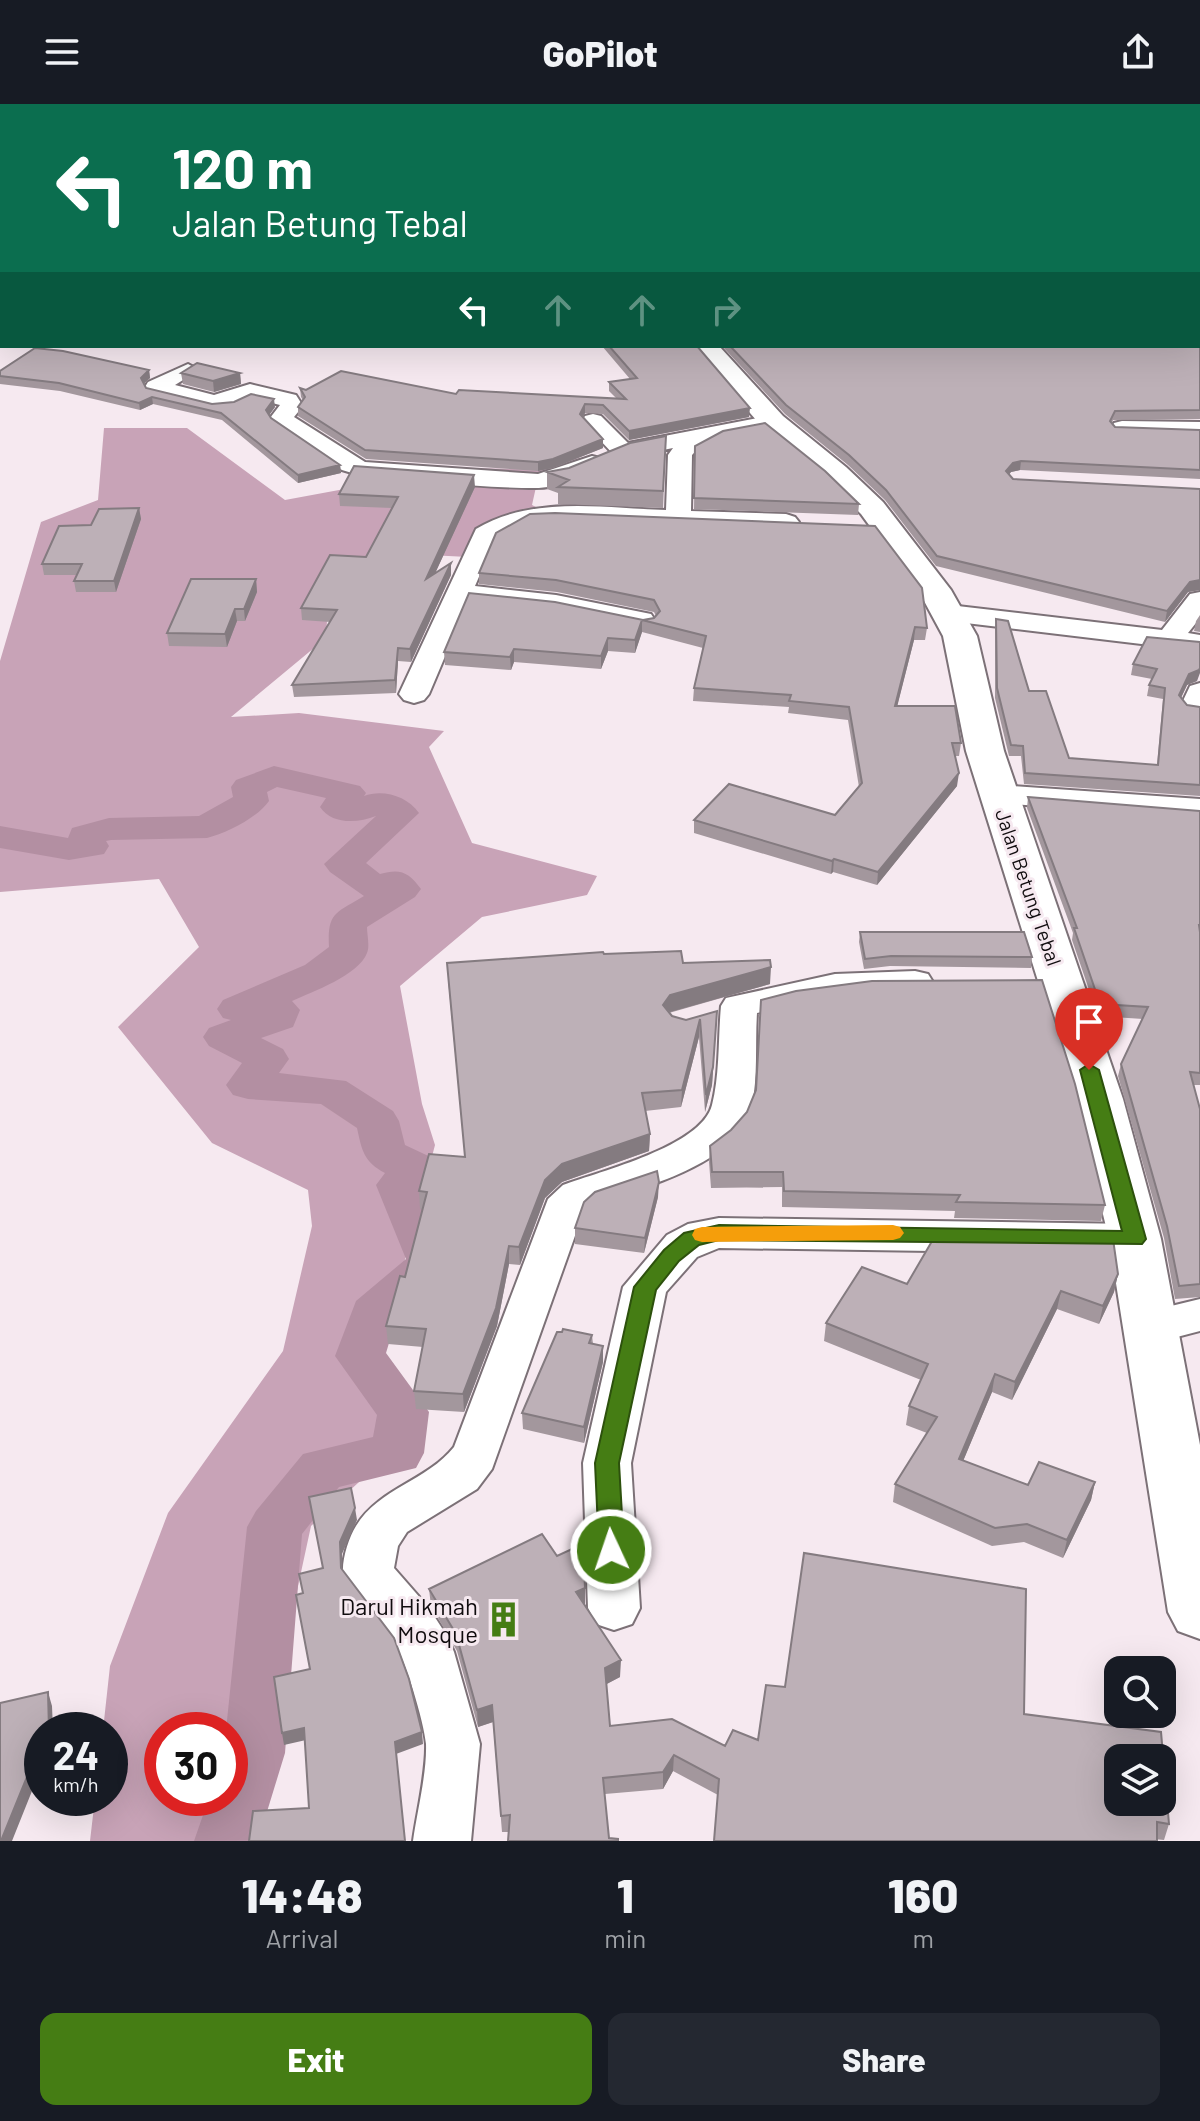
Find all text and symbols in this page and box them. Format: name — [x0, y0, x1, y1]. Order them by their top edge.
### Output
icon: menu — [40, 30, 84, 74]
icon: share — [1116, 30, 1160, 74]
text: GoPilot — [542, 31, 658, 74]
text: 120 m — [172, 133, 313, 200]
icon: left — [40, 136, 144, 240]
text: Jalan Betung Tebal — [172, 201, 468, 244]
icon: left — [452, 288, 496, 332]
icon: ahead — [536, 288, 580, 332]
icon: ahead — [620, 288, 664, 332]
icon: right — [704, 288, 748, 332]
street label: Jalan Betung Tebal — [991, 805, 1067, 969]
pin — [1055, 988, 1123, 1070]
icon: arrive — [1067, 1000, 1111, 1044]
position arrow — [569, 1508, 653, 1592]
place label: Darul Hikmah Mosque — [340, 1591, 478, 1648]
building icon: Darul Hikmah Mosque — [485, 1600, 523, 1638]
map controls — [1104, 1656, 1176, 1816]
button: search — [1104, 1656, 1176, 1728]
speed limit sign: 30 — [144, 1712, 248, 1816]
text: 24 — [53, 1730, 99, 1778]
button: layers — [1104, 1744, 1176, 1816]
text: km/h — [53, 1772, 99, 1796]
text: 14:48 — [242, 1865, 363, 1923]
text: 1 — [617, 1865, 634, 1923]
text: 160 — [888, 1865, 958, 1923]
text: Arrival — [266, 1922, 338, 1953]
text: min — [604, 1922, 646, 1953]
text: m — [912, 1922, 934, 1953]
button: Exit — [40, 2013, 592, 2105]
button: Share — [608, 2013, 1160, 2105]

